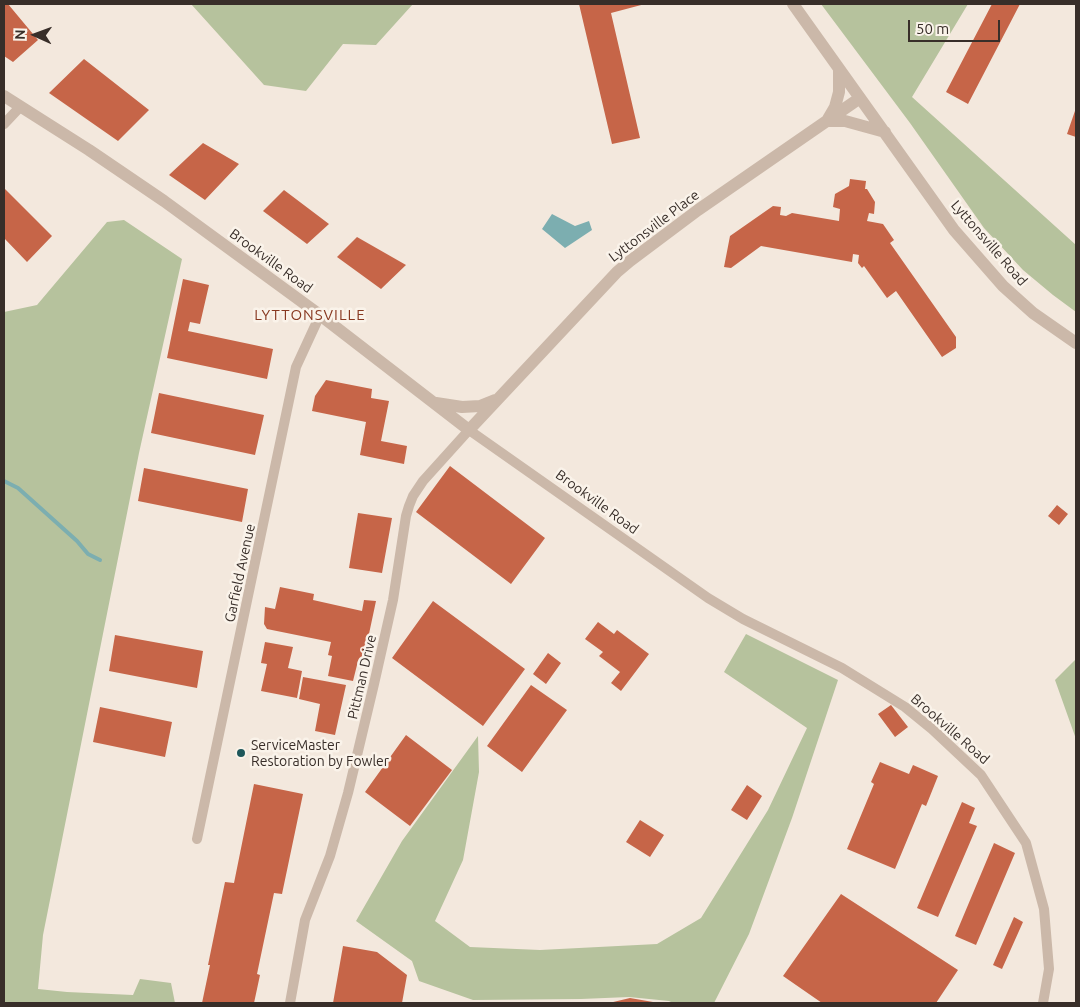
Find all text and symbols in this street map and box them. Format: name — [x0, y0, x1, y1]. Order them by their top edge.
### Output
north arrow — [10, 10, 60, 60]
scale bar — [910, 10, 1002, 42]
text: 50 m — [916, 20, 949, 37]
text: N — [12, 29, 28, 40]
street label: Lyttonsville Place — [605, 187, 703, 265]
street label: Lyttonsville Road — [947, 197, 1031, 289]
street label: Brookville Road — [226, 225, 316, 297]
district label: LYTTONSVILLE — [253, 306, 367, 324]
street label: Brookville Road — [552, 466, 642, 538]
street label: Garfield Avenue — [221, 522, 259, 624]
street label: Pittman Drive — [344, 633, 380, 721]
street label: Brookville Road — [907, 690, 993, 768]
place label: ServiceMaster Restoration by Fowler — [251, 737, 389, 770]
marker: ServiceMaster Restoration by Fowler — [235, 747, 247, 759]

